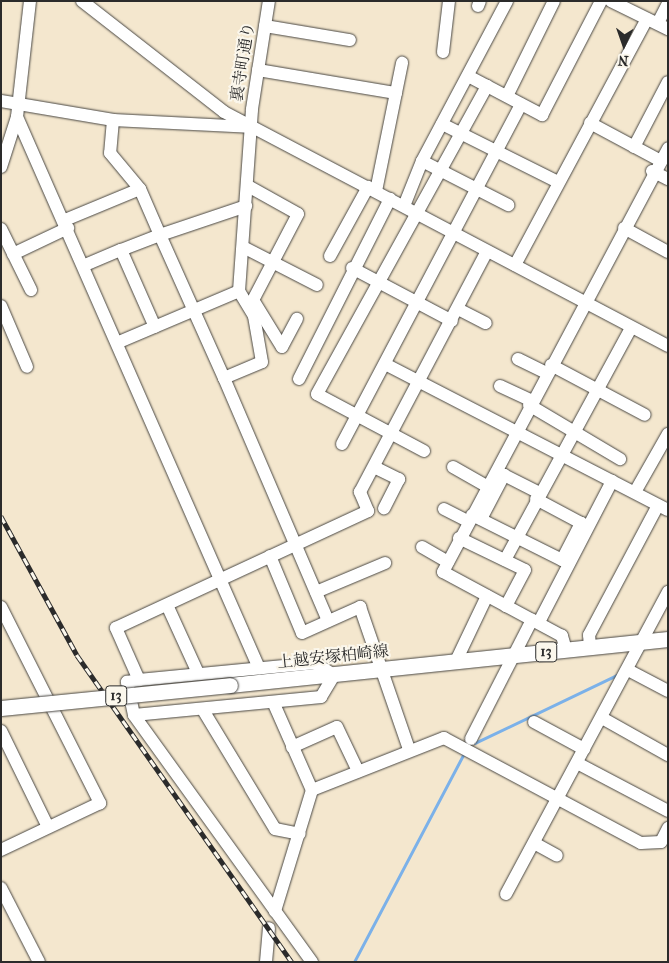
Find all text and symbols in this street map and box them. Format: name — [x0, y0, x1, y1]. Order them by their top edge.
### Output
north arrow — [599, 20, 649, 70]
street label: 裏寺町通り — [227, 21, 259, 103]
text: N — [617, 52, 629, 69]
road number: 13 — [535, 640, 557, 664]
street label: 上越安塚柏崎線 — [276, 642, 390, 672]
road number: 13 — [105, 684, 127, 708]

